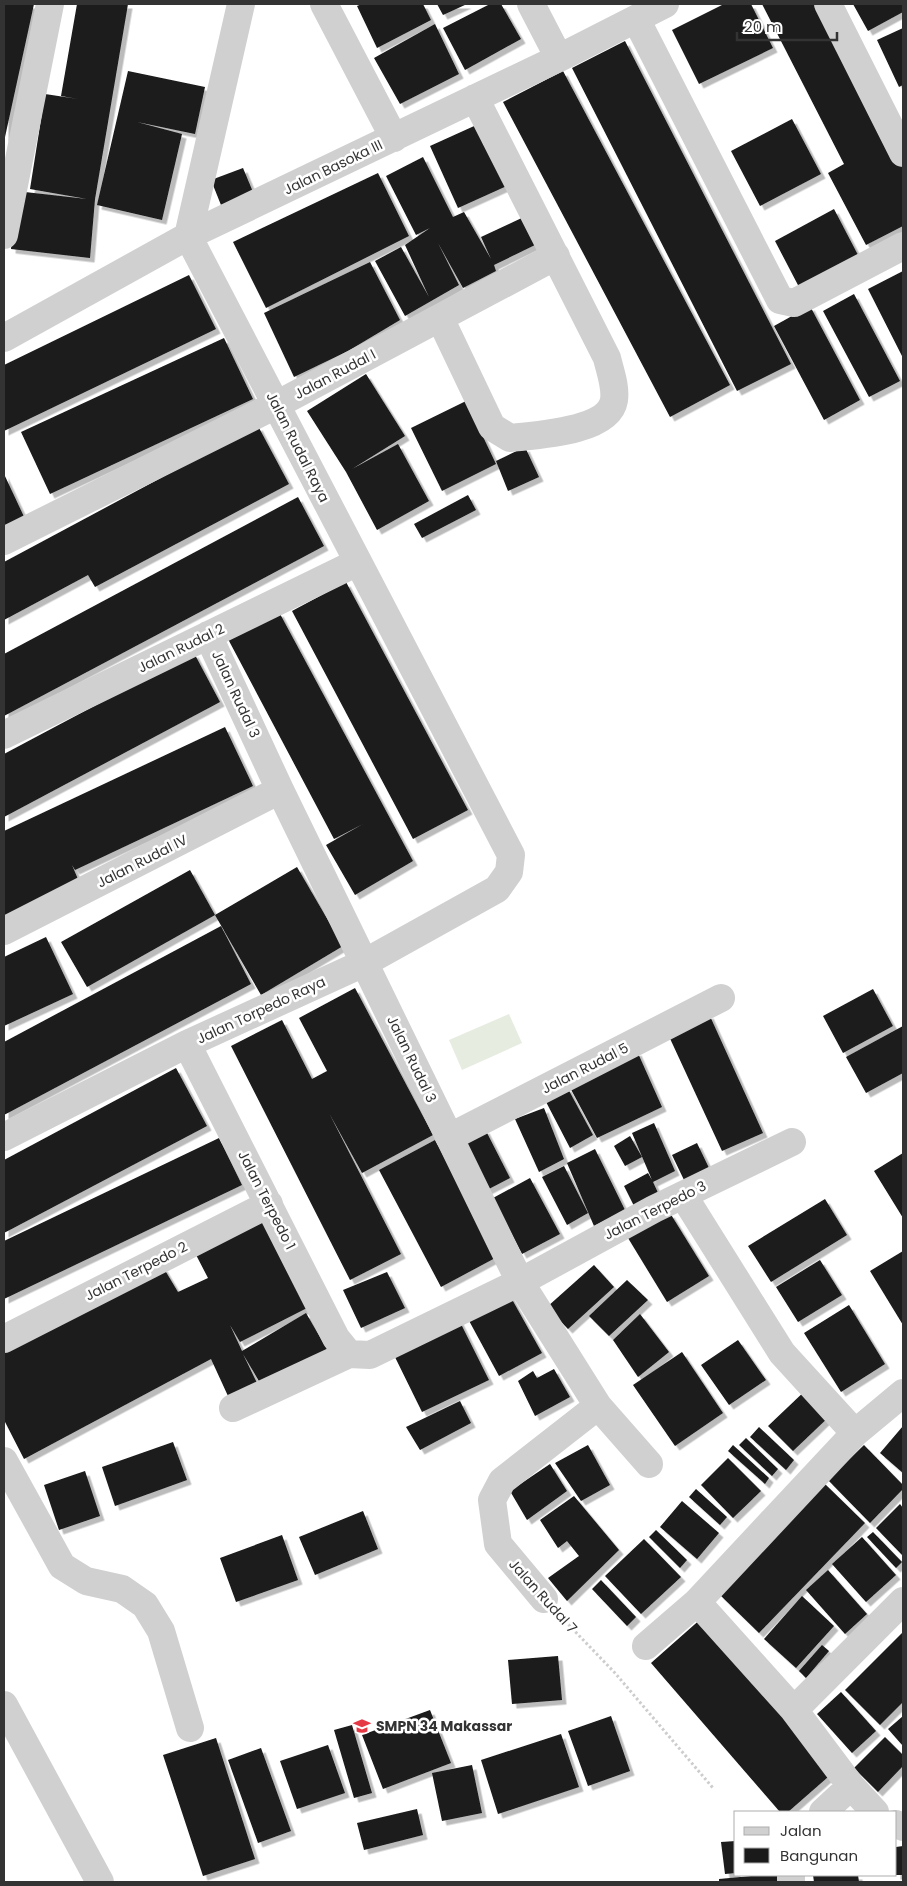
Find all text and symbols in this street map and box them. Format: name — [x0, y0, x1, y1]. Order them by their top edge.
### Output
scale bar — [737, 10, 837, 42]
text: 20 m — [744, 16, 782, 37]
street label: Jalan Basoka III — [280, 134, 386, 200]
street label: Jalan Rudal I — [291, 344, 379, 404]
street label: Jalan Rudal Raya — [262, 388, 334, 506]
street label: Jalan Rudal 2 — [134, 618, 228, 678]
street label: Jalan Rudal 3 — [207, 647, 265, 741]
street label: Jalan Rudal IV — [93, 829, 191, 892]
street label: Jalan Torpedo Raya — [193, 971, 329, 1049]
street label: Jalan Rudal 3 — [382, 1012, 442, 1106]
street label: Jalan Rudal 5 — [538, 1038, 632, 1098]
street label: Jalan Terpedo 1 — [233, 1147, 301, 1253]
street label: Jalan Terpedo 3 — [600, 1176, 710, 1244]
street label: Jalan Terpedo 2 — [81, 1237, 191, 1305]
street label: Jalan Rudal 7 — [504, 1554, 582, 1638]
school or university icon: SMPN 34 Makassar — [352, 1716, 372, 1736]
place label: SMPN 34 Makassar — [376, 1716, 512, 1736]
legend — [734, 1811, 897, 1876]
text: Jalan — [780, 1820, 822, 1841]
text: Bangunan — [780, 1845, 858, 1866]

